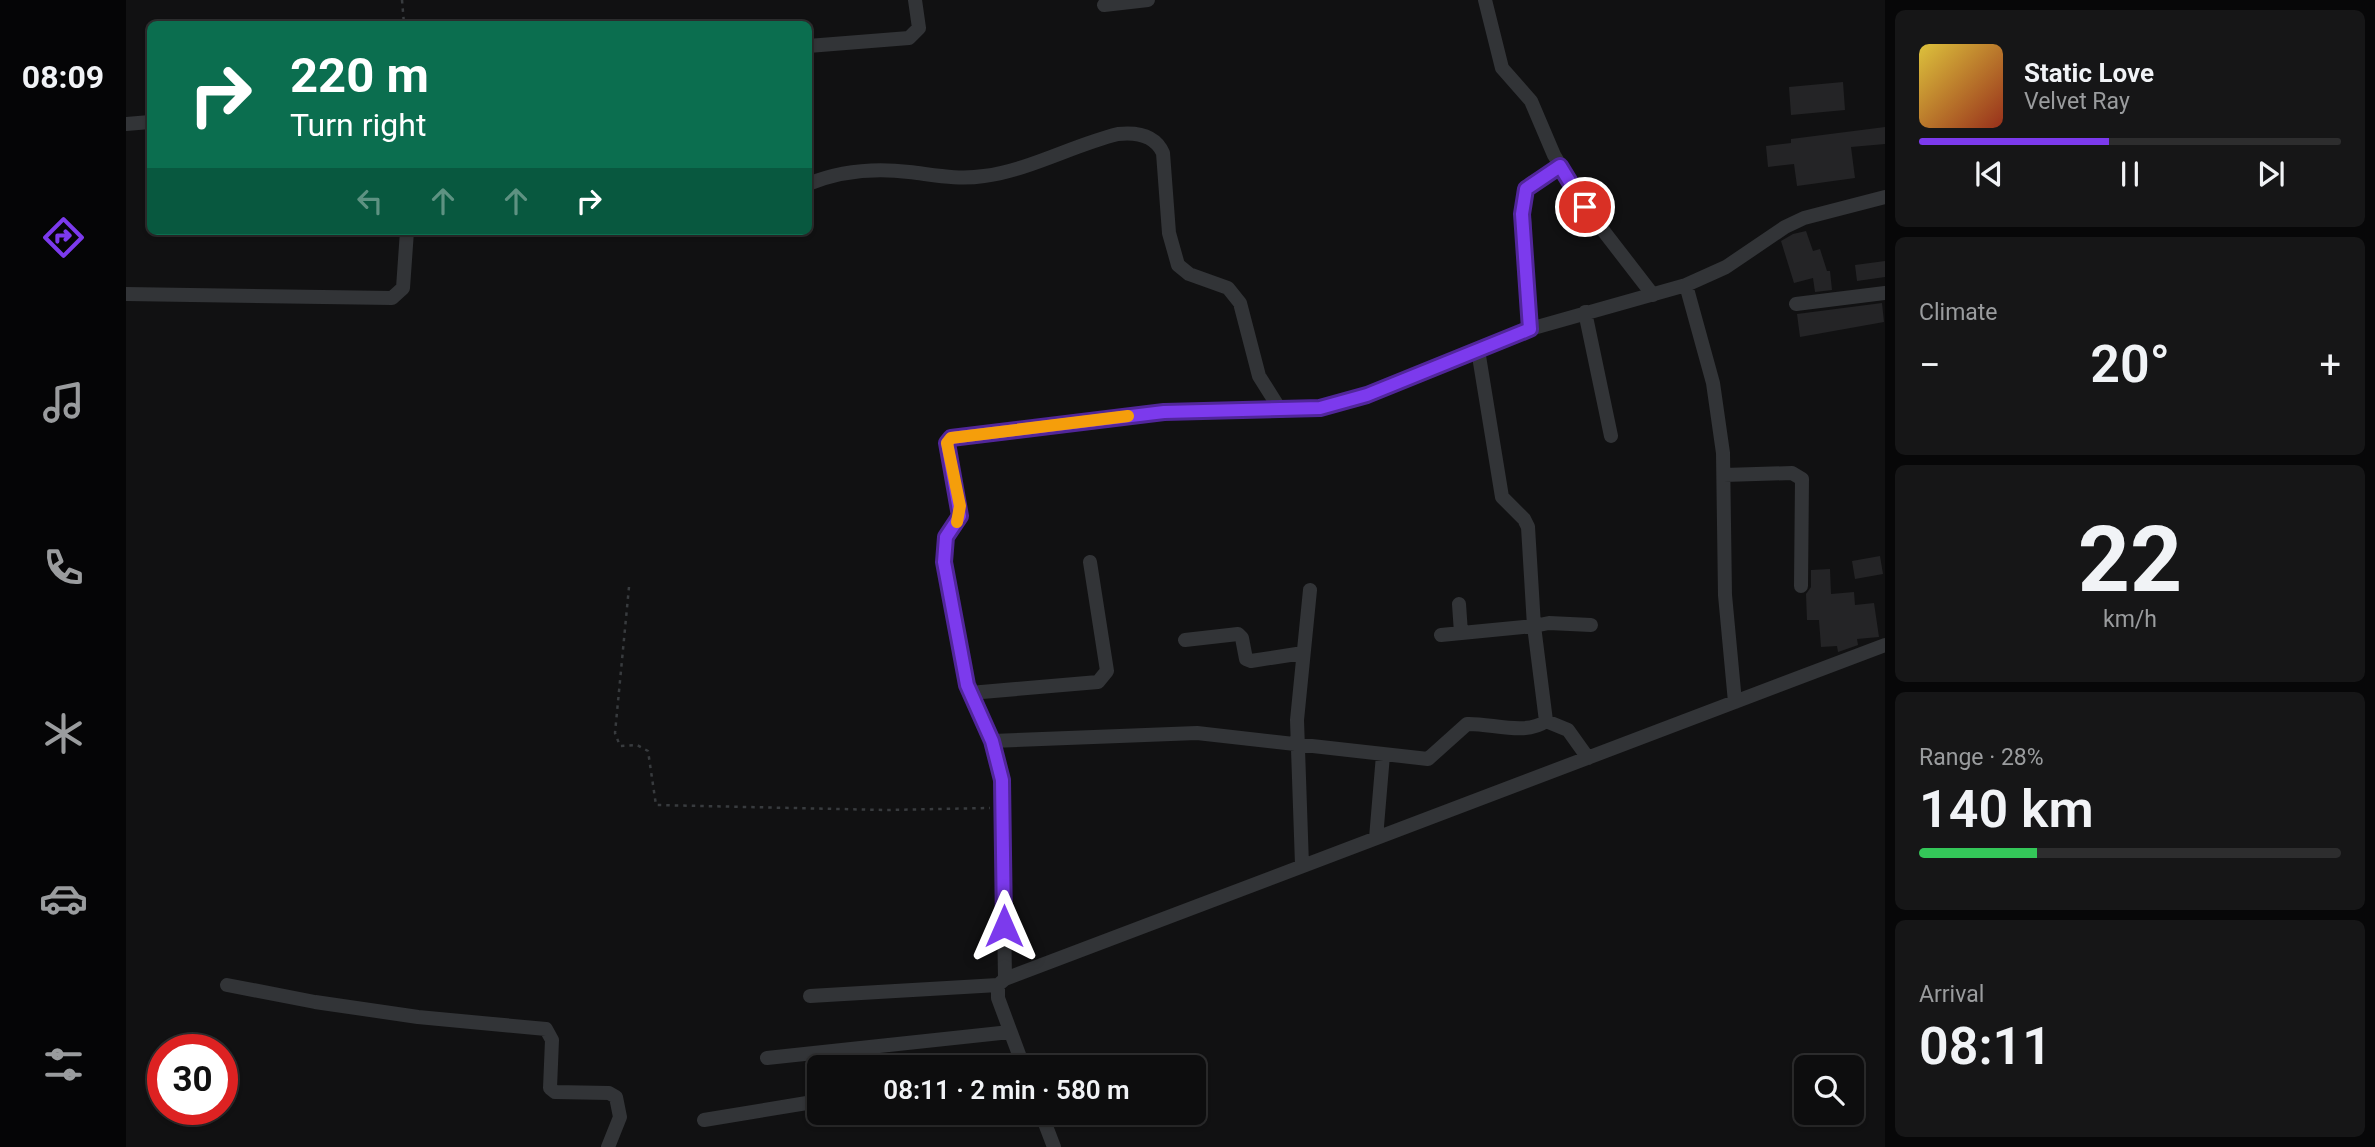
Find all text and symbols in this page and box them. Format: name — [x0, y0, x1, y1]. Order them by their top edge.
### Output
text: 220 m — [290, 47, 429, 104]
icon: right — [175, 49, 266, 140]
text: 08:09 — [22, 58, 104, 96]
text: Static Love — [2024, 58, 2154, 88]
text: Velvet Ray — [2024, 88, 2130, 115]
text: Turn right — [290, 106, 426, 144]
icon: previous — [1970, 155, 2008, 193]
icon: pause — [2111, 155, 2149, 193]
icon: next — [2252, 155, 2290, 193]
pin — [1555, 177, 1615, 237]
icon: left — [351, 182, 389, 220]
icon: ahead — [424, 182, 462, 220]
icon: ahead — [497, 182, 535, 220]
icon: right — [570, 182, 608, 220]
icon: arrive — [1566, 188, 1604, 226]
icon: directions — [39, 213, 88, 262]
text: Climate — [1919, 299, 1998, 326]
text: 20° — [2090, 334, 2170, 395]
text: − — [1919, 343, 1941, 387]
text: + — [2319, 343, 2341, 387]
icon: music — [39, 378, 88, 427]
text: 22 — [2078, 507, 2182, 613]
icon: phone — [39, 543, 88, 592]
text: km/h — [2103, 606, 2157, 633]
icon: climate — [39, 709, 88, 758]
text: Range · 28% — [1919, 744, 2044, 771]
text: 140 km — [1919, 779, 2094, 840]
icon: car — [39, 874, 88, 923]
position arrow — [967, 889, 1041, 963]
text: Arrival — [1919, 981, 1984, 1008]
text: 08:11 — [1919, 1016, 2052, 1077]
speed limit sign: 30 — [147, 1034, 238, 1125]
icon: filters — [39, 1040, 88, 1089]
map controls — [1794, 1055, 1864, 1125]
button: search — [1794, 1055, 1864, 1125]
text: 08:11 · 2 min · 580 m — [883, 1075, 1130, 1105]

